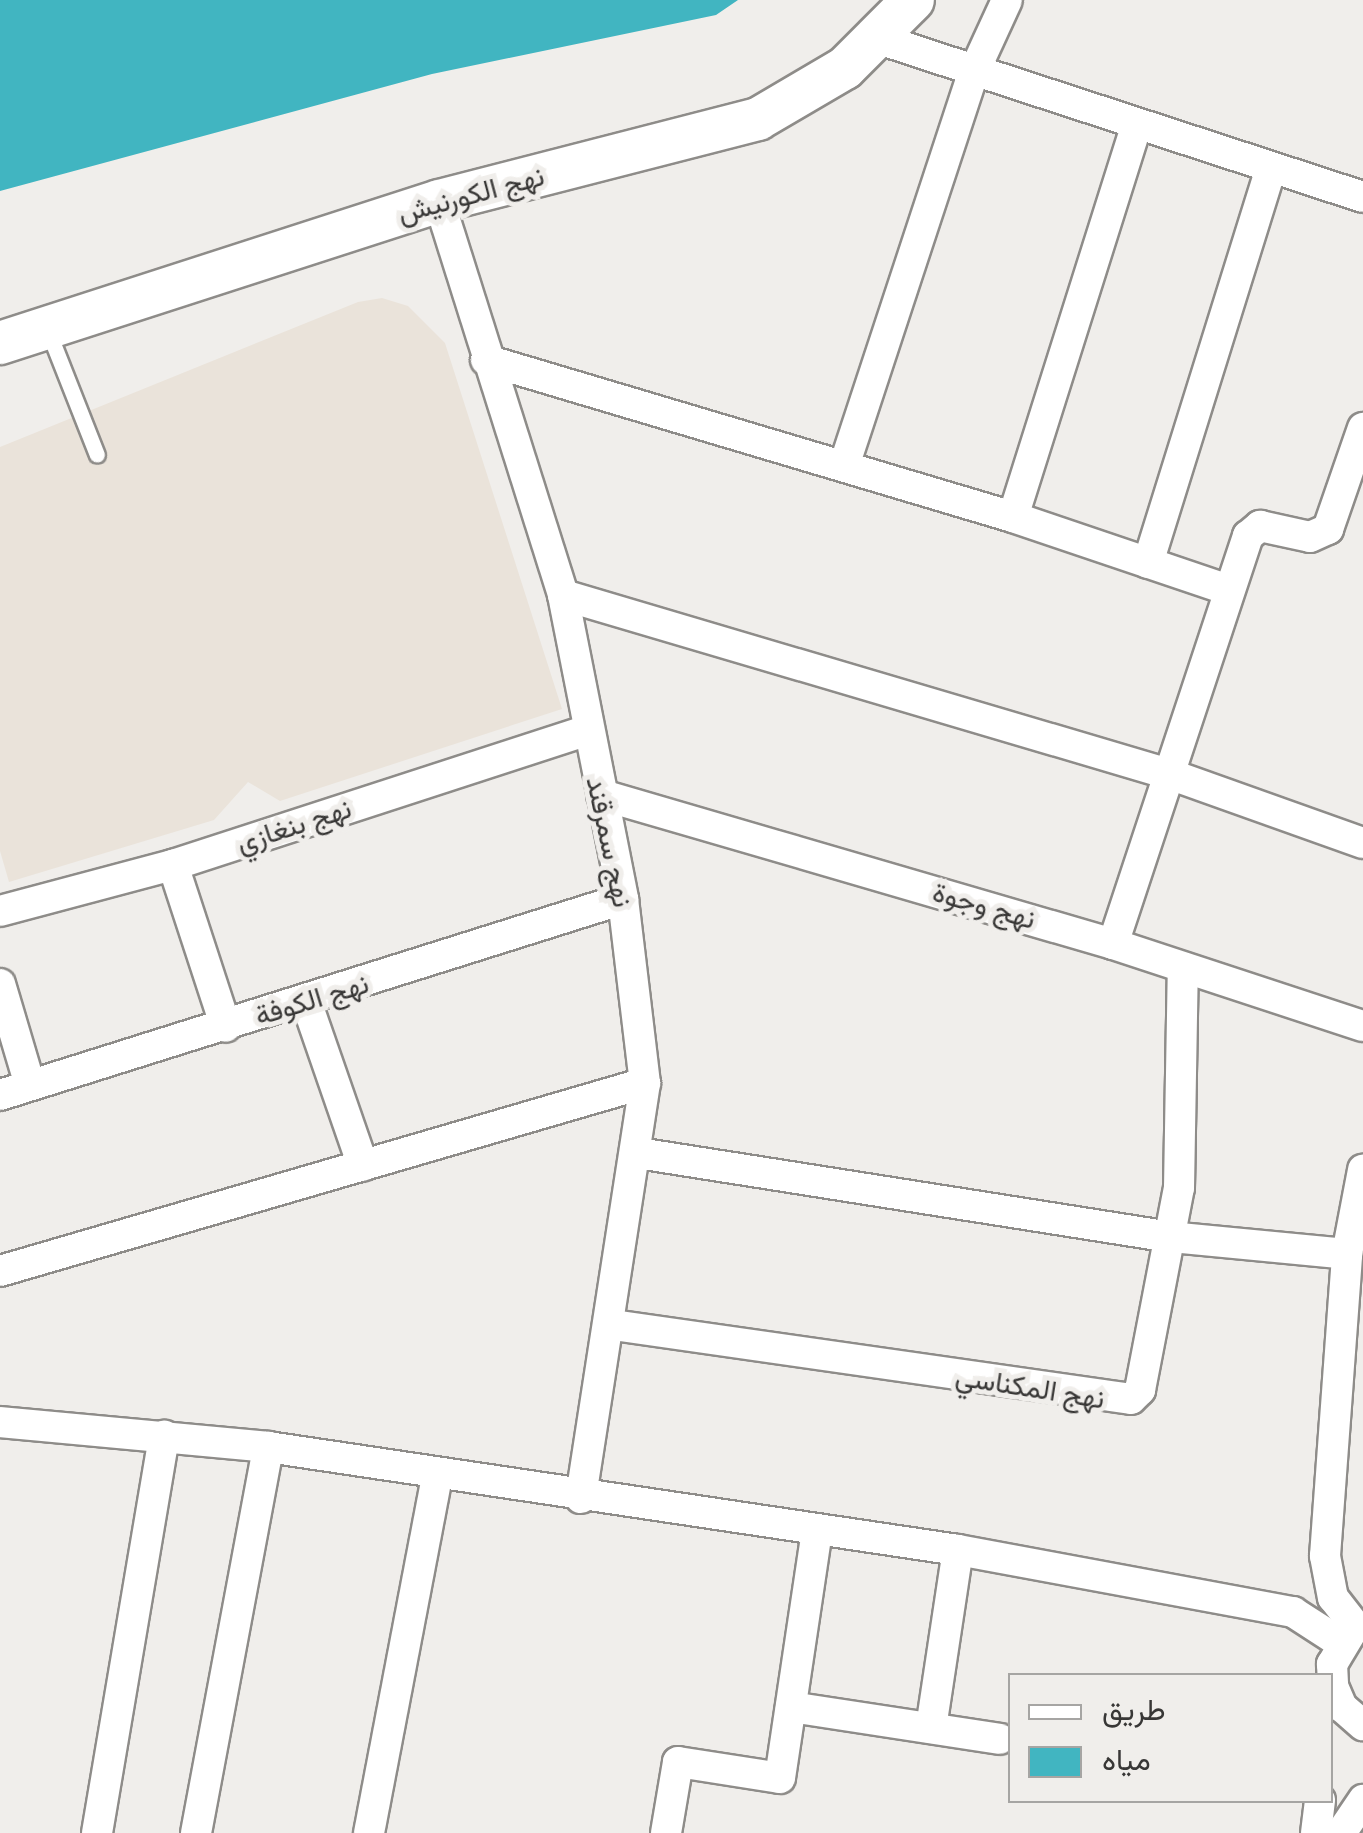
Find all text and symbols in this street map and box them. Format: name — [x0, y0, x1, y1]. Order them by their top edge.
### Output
street label: نهج الكورنيش — [394, 159, 548, 231]
street label: نهج سمرقند — [579, 774, 639, 910]
street label: نهج بنغازي — [232, 792, 356, 860]
street label: نهج وجوة — [929, 875, 1039, 937]
street label: نهج الكوفة — [251, 967, 373, 1033]
street label: نهج المكناسي — [953, 1360, 1107, 1416]
legend — [1008, 1673, 1333, 1803]
text: طريق — [1102, 1692, 1166, 1729]
text: مياه — [1102, 1742, 1151, 1779]

